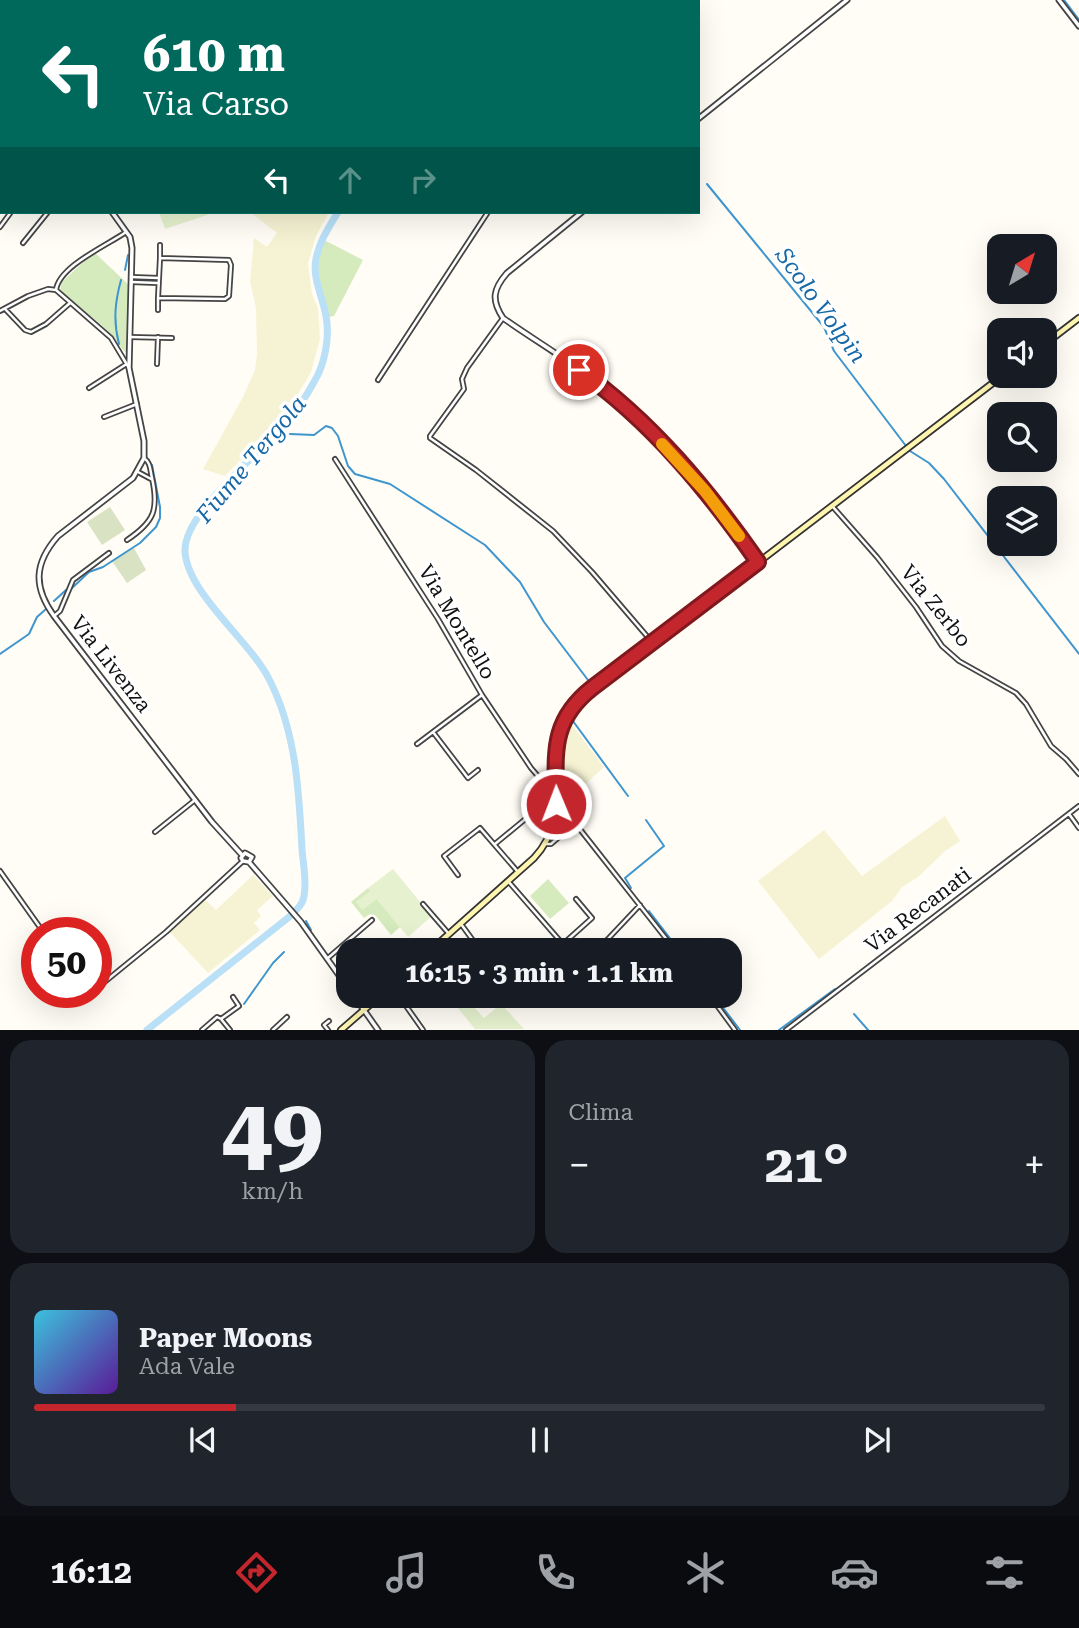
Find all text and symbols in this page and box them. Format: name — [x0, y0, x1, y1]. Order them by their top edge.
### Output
text: 610 m — [143, 26, 285, 83]
icon: left — [28, 28, 119, 119]
text: Via Carso — [143, 85, 289, 123]
icon: left — [258, 161, 296, 199]
icon: ahead — [331, 161, 369, 199]
icon: right — [404, 161, 442, 199]
north arrow — [987, 234, 1057, 304]
map controls — [987, 234, 1057, 556]
water label: Scolo Volpin — [769, 242, 872, 368]
button: sound — [987, 318, 1057, 388]
pin — [549, 340, 609, 400]
icon: arrive — [560, 351, 598, 389]
water label: Fiume Tergola — [190, 391, 312, 529]
button: search — [987, 402, 1057, 472]
button: layers — [987, 486, 1057, 556]
street label: Via Montello — [413, 560, 501, 684]
street label: Via Zerbo — [896, 560, 976, 652]
street label: Via Livenza — [66, 611, 156, 718]
position arrow — [519, 767, 593, 841]
street label: Via Recanati — [860, 862, 976, 958]
speed limit sign: 50 — [21, 917, 112, 1008]
text: 16:15 · 3 min · 1.1 km — [405, 958, 673, 988]
text: 49 — [221, 1079, 323, 1185]
text: Clima — [569, 1099, 633, 1126]
text: 21° — [765, 1134, 849, 1195]
text: − — [569, 1143, 590, 1187]
text: + — [1024, 1143, 1045, 1187]
text: km/h — [241, 1178, 303, 1205]
text: Paper Moons — [139, 1323, 312, 1353]
text: Ada Vale — [139, 1353, 235, 1380]
icon: previous — [184, 1421, 222, 1459]
icon: pause — [521, 1421, 559, 1459]
icon: next — [858, 1421, 896, 1459]
icon: directions — [232, 1548, 281, 1597]
icon: music — [382, 1548, 431, 1597]
icon: phone — [531, 1548, 580, 1597]
icon: climate — [681, 1548, 730, 1597]
icon: car — [830, 1548, 879, 1597]
icon: filters — [980, 1548, 1029, 1597]
text: 16:12 — [50, 1553, 132, 1591]

